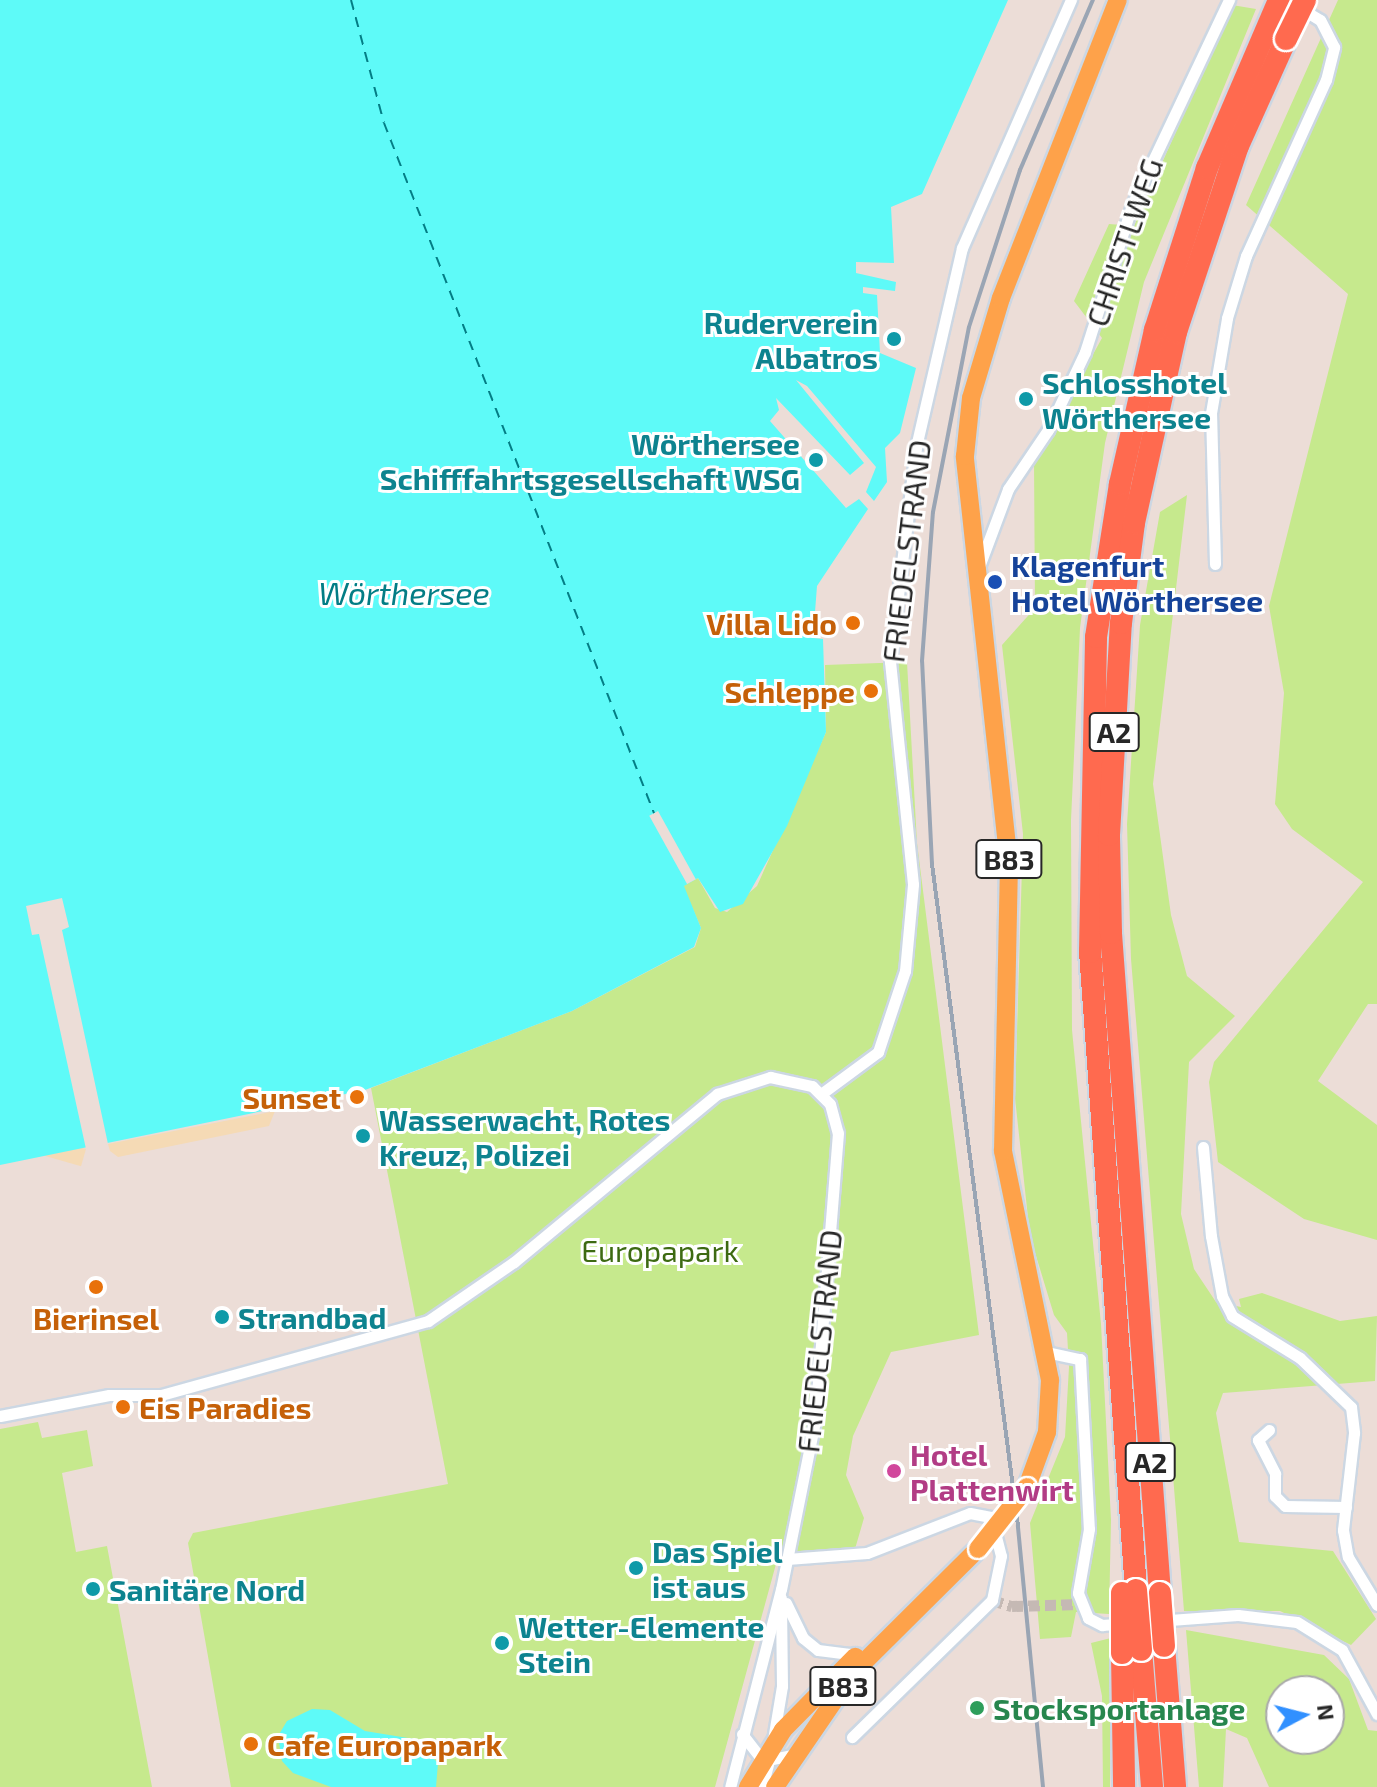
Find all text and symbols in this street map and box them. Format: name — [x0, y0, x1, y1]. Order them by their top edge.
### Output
street label: CHRISTLWEG — [1078, 153, 1170, 331]
place label: Ruderverein Albatros — [704, 304, 878, 374]
marker: Ruderverein Albatros — [885, 330, 903, 348]
place label: Schlosshotel Wörthersee — [1042, 364, 1227, 434]
marker: Schlosshotel Wörthersee — [1017, 390, 1035, 408]
place label: Wörthersee Schifffahrtsgesellschaft WSG — [380, 425, 800, 496]
street label: FRIEDELSTRAND — [874, 438, 938, 664]
marker: Wörthersee Schifffahrtsgesellschaft WSG — [807, 451, 825, 469]
place label: Klagenfurt Hotel Wörthersee — [1011, 547, 1264, 618]
water label: Wörthersee — [318, 573, 490, 611]
marker: Klagenfurt Hotel Wörthersee — [986, 573, 1004, 591]
place label: Villa Lido — [706, 605, 837, 641]
marker: Villa Lido — [844, 614, 862, 632]
place label: Schleppe — [724, 673, 855, 709]
marker: Schleppe — [862, 682, 880, 700]
road number: A2 — [1088, 708, 1140, 756]
road number: B83 — [975, 835, 1043, 883]
place label: Sunset — [242, 1079, 341, 1115]
marker: Sunset — [348, 1088, 366, 1106]
place label: Wasserwacht, Rotes Kreuz, Polizei — [379, 1101, 670, 1172]
marker: Wasserwacht, Rotes Kreuz, Polizei — [354, 1127, 372, 1145]
street label: FRIEDELSTRAND — [789, 1228, 849, 1454]
park label: Europapark — [581, 1232, 739, 1268]
marker: Bierinsel — [87, 1278, 105, 1296]
place label: Strandbad — [238, 1299, 386, 1335]
place label: Bierinsel — [33, 1300, 159, 1336]
marker: Strandbad — [213, 1308, 231, 1326]
place label: Eis Paradies — [139, 1389, 311, 1425]
marker: Eis Paradies — [114, 1398, 132, 1416]
place label: Hotel Plattenwirt — [910, 1436, 1074, 1506]
road number: A2 — [1124, 1438, 1176, 1486]
marker: Hotel Plattenwirt — [885, 1462, 903, 1480]
place label: Das Spiel ist aus — [652, 1533, 783, 1604]
marker: Das Spiel ist aus — [627, 1559, 645, 1577]
place label: Sanitäre Nord — [109, 1571, 305, 1607]
marker: Sanitäre Nord — [84, 1580, 102, 1598]
place label: Wetter-Elemente Stein — [518, 1608, 764, 1678]
marker: Wetter-Elemente Stein — [493, 1634, 511, 1652]
road number: B83 — [809, 1662, 877, 1710]
north arrow — [1265, 1675, 1345, 1755]
place label: Stocksportanlage — [993, 1690, 1246, 1726]
marker: Stocksportanlage — [968, 1699, 986, 1717]
text: N — [1313, 1703, 1341, 1722]
place label: Cafe Europapark — [267, 1726, 502, 1762]
marker: Cafe Europapark — [242, 1735, 260, 1753]

